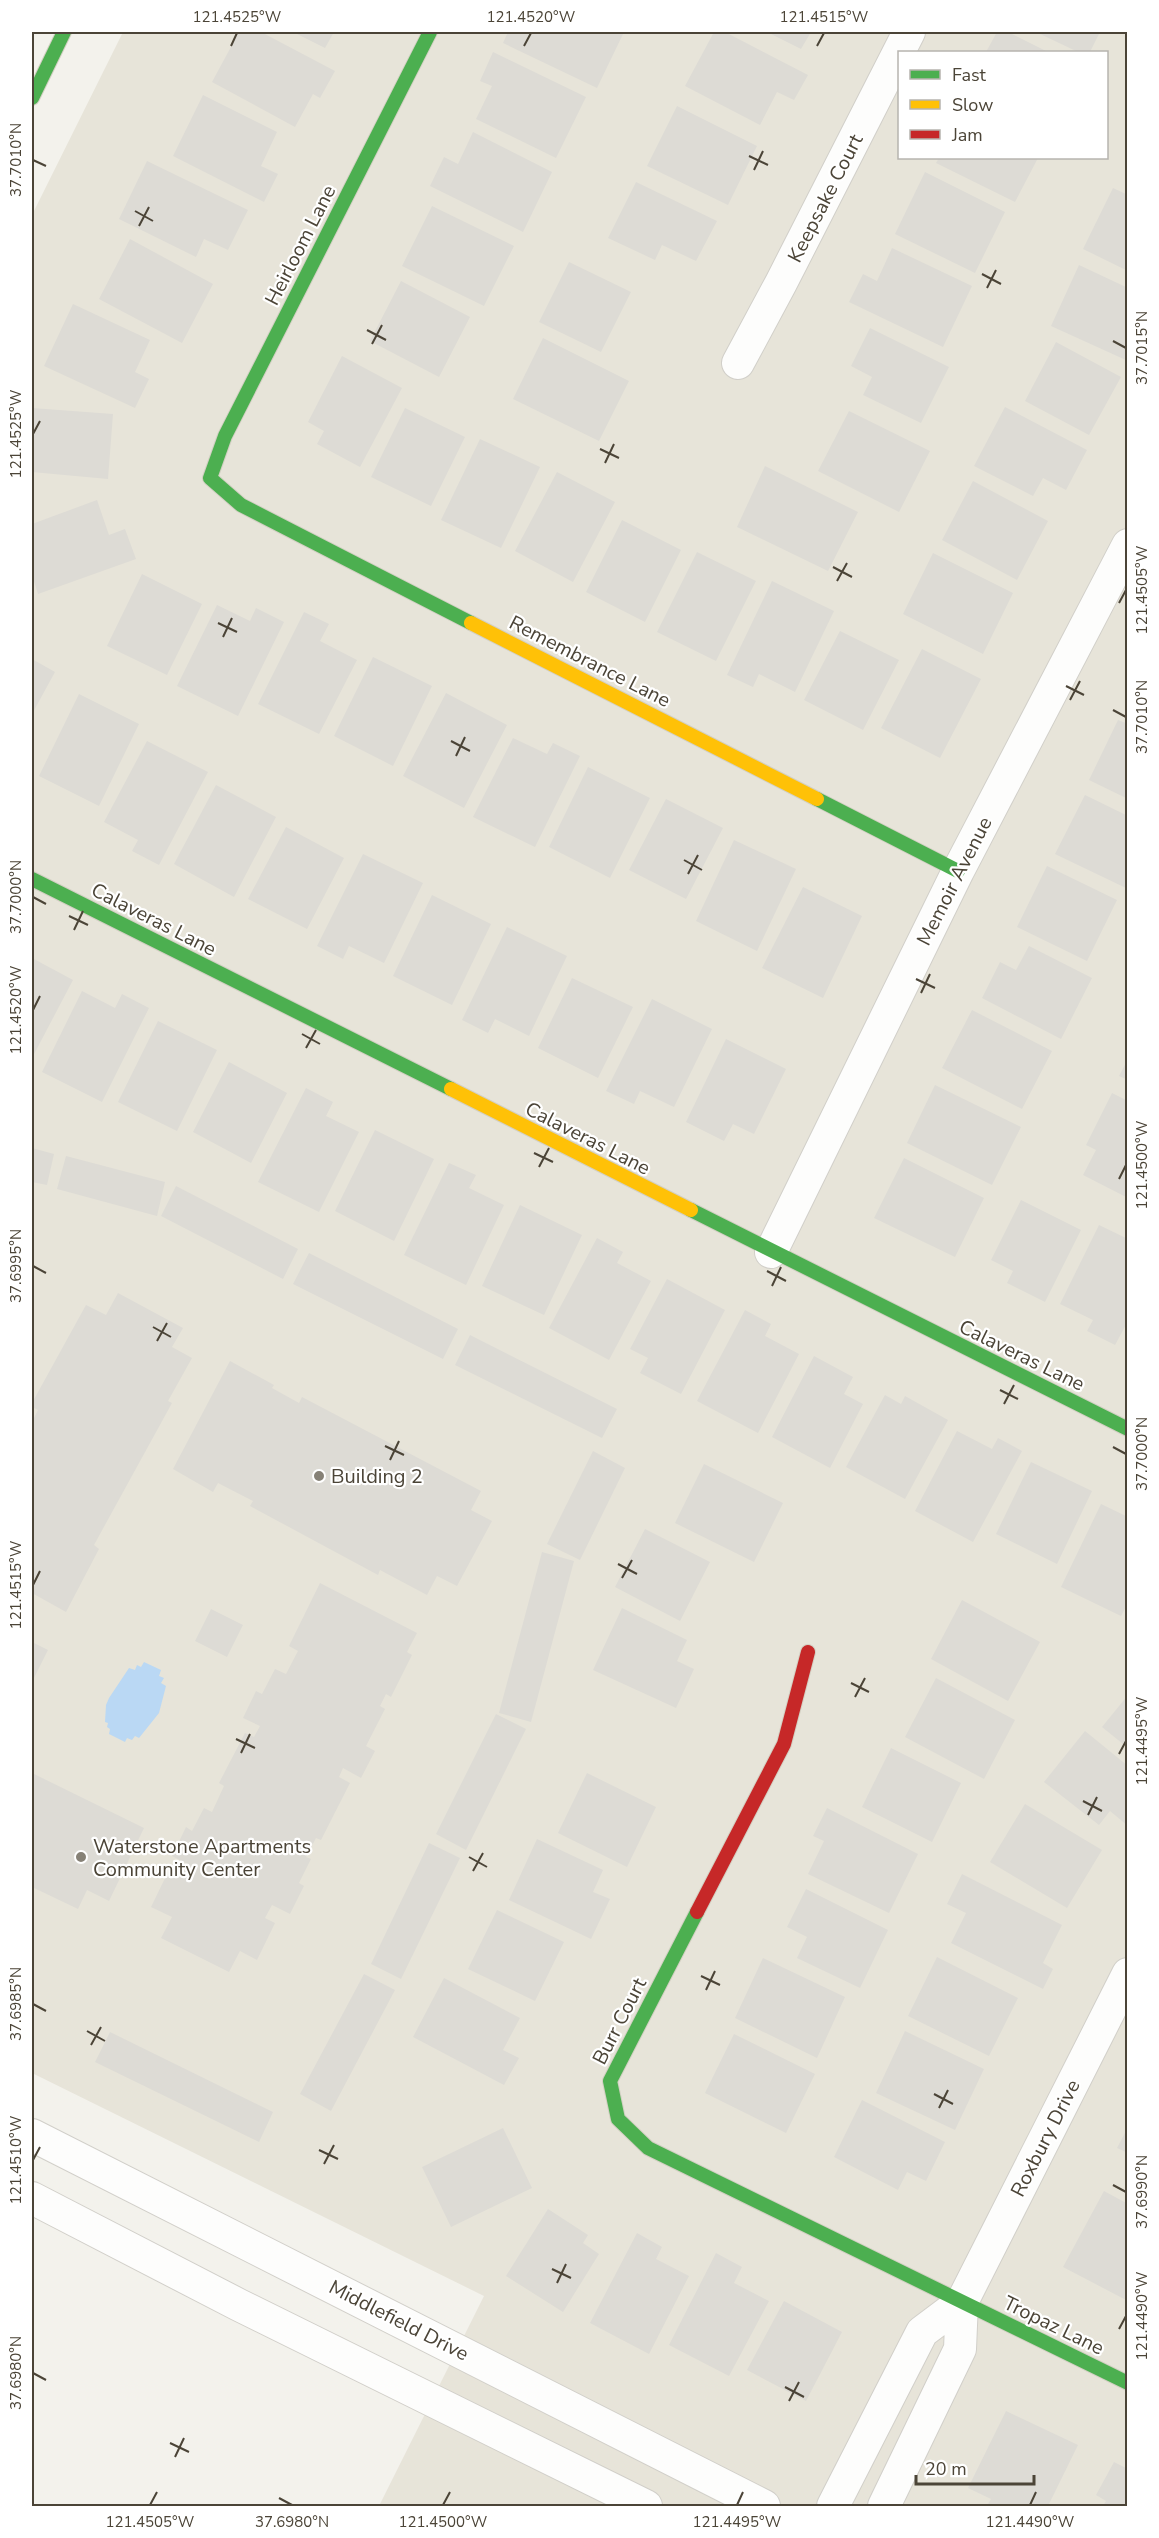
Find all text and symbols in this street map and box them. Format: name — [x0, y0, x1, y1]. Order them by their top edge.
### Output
text: 121.4525°W — [193, 7, 282, 27]
text: 121.4520°W — [487, 7, 576, 27]
text: 121.4515°W — [780, 7, 869, 27]
legend — [898, 51, 1108, 159]
text: Fast — [952, 63, 987, 87]
text: Slow — [952, 93, 993, 117]
text: 37.7010°N — [6, 123, 26, 197]
text: Jam — [951, 123, 983, 147]
street label: Keepsake Court — [781, 129, 870, 267]
street label: Heirloom Lane — [259, 181, 342, 310]
text: 37.7015°N — [1132, 311, 1152, 385]
text: 121.4525°W — [6, 389, 26, 478]
text: 121.4505°W — [1132, 545, 1152, 634]
street label: Remembrance Lane — [504, 609, 675, 714]
text: 37.7010°N — [1132, 680, 1152, 754]
street label: Memoir Avenue — [910, 812, 998, 950]
text: 37.7000°N — [6, 860, 26, 934]
street label: Calaveras Lane — [87, 876, 221, 963]
text: 121.4520°W — [6, 965, 26, 1054]
street label: Calaveras Lane — [521, 1095, 655, 1182]
text: 121.4500°W — [1132, 1120, 1152, 1209]
text: 37.6995°N — [6, 1229, 26, 1303]
street label: Calaveras Lane — [954, 1313, 1089, 1398]
text: 37.7000°N — [1132, 1417, 1152, 1491]
place label: Building 2 — [331, 1463, 423, 1490]
marker: Building 2 — [312, 1469, 326, 1483]
text: 121.4515°W — [6, 1540, 26, 1629]
text: 121.4495°W — [1132, 1696, 1152, 1785]
place label: Waterstone Apartments Community Center — [93, 1833, 311, 1883]
marker: Waterstone Apartments Community Center — [74, 1850, 88, 1864]
text: 37.6985°N — [6, 1967, 26, 2041]
street label: Burr Court — [586, 1972, 653, 2069]
street label: Roxbury Drive — [1004, 2075, 1087, 2201]
text: 121.4510°W — [6, 2115, 26, 2204]
text: 37.6990°N — [1132, 2155, 1152, 2229]
text: 121.4490°W — [1132, 2271, 1152, 2360]
street label: Middlefield Drive — [324, 2274, 473, 2367]
street label: Tropaz Lane — [999, 2289, 1109, 2361]
text: 37.6980°N — [6, 2336, 26, 2410]
scale bar — [916, 2448, 1034, 2486]
text: 20 m — [925, 2457, 967, 2481]
text: 121.4505°W — [106, 2512, 195, 2532]
text: 37.6980°N — [255, 2512, 329, 2532]
text: 121.4500°W — [399, 2512, 488, 2532]
text: 121.4495°W — [693, 2512, 782, 2532]
text: 121.4490°W — [986, 2512, 1075, 2532]

